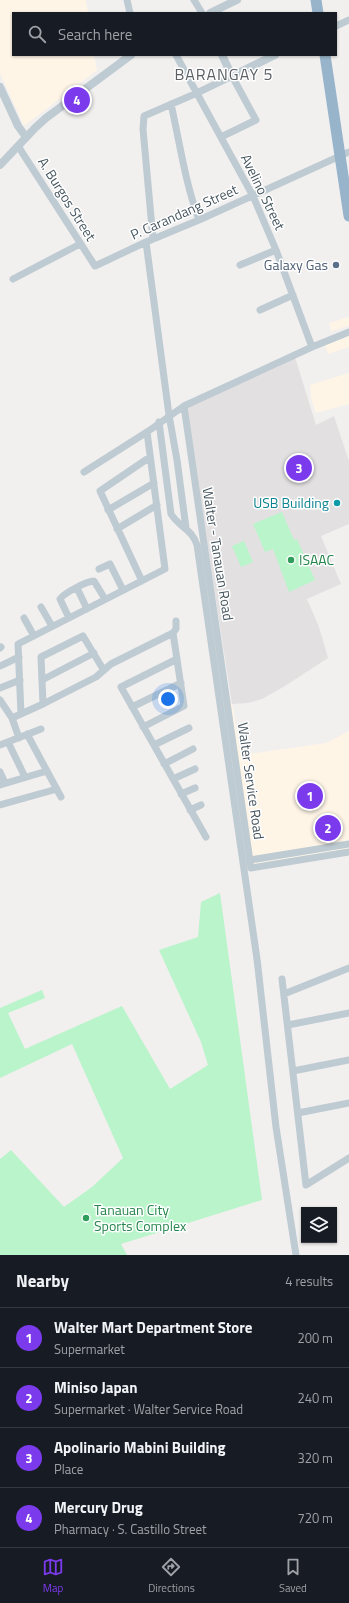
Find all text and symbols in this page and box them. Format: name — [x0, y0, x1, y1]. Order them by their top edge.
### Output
search box — [12, 12, 337, 56]
icon: search — [26, 23, 48, 45]
text: Search here — [58, 23, 132, 46]
district label: BARANGAY 5 — [174, 62, 274, 86]
pin: 4 — [64, 85, 90, 115]
street label: Avelino Street — [236, 150, 291, 233]
street label: A. Burgos Street — [33, 153, 102, 245]
street label: P. Carandang Street — [127, 178, 241, 245]
place label: Galaxy Gas — [264, 254, 328, 275]
marker: Galaxy Gas — [331, 260, 341, 270]
pin: 3 — [286, 453, 312, 483]
street label: Walter - Tanauan Road — [198, 486, 239, 622]
place label: USB Building — [253, 492, 329, 513]
marker: USB Building — [332, 498, 342, 508]
place label: ISAAC — [299, 549, 334, 570]
marker: ISAAC — [286, 555, 296, 565]
your location — [158, 689, 178, 709]
street label: Walter Service Road — [233, 721, 270, 841]
pin: 1 — [297, 781, 323, 811]
pin: 2 — [315, 813, 341, 843]
place label: Tanauan City Sports Complex — [94, 1199, 187, 1236]
map controls — [301, 1207, 337, 1243]
button: layers — [301, 1207, 337, 1243]
marker: Tanauan City Sports Complex — [81, 1213, 91, 1223]
text: Nearby — [16, 1268, 69, 1294]
text: 4 results — [285, 1271, 333, 1291]
text: Walter Mart Department Store — [54, 1316, 252, 1339]
text: 1 — [25, 1328, 33, 1348]
text: 200 m — [297, 1328, 333, 1348]
text: Supermarket — [54, 1339, 125, 1359]
text: Miniso Japan — [54, 1376, 138, 1399]
text: 2 — [25, 1388, 33, 1408]
text: 240 m — [297, 1388, 333, 1408]
text: Supermarket · Walter Service Road — [54, 1399, 243, 1419]
text: Apolinario Mabini Building — [54, 1436, 226, 1459]
text: 3 — [25, 1448, 33, 1468]
text: 320 m — [297, 1448, 333, 1468]
text: Place — [54, 1459, 83, 1479]
text: Mercury Drug — [54, 1496, 143, 1519]
text: 4 — [25, 1508, 33, 1528]
text: 720 m — [297, 1508, 333, 1528]
text: Pharmacy · S. Castillo Street — [54, 1519, 207, 1539]
tab: Map — [42, 1556, 64, 1596]
tab: Directions — [148, 1556, 195, 1596]
tab: Saved — [279, 1556, 307, 1596]

